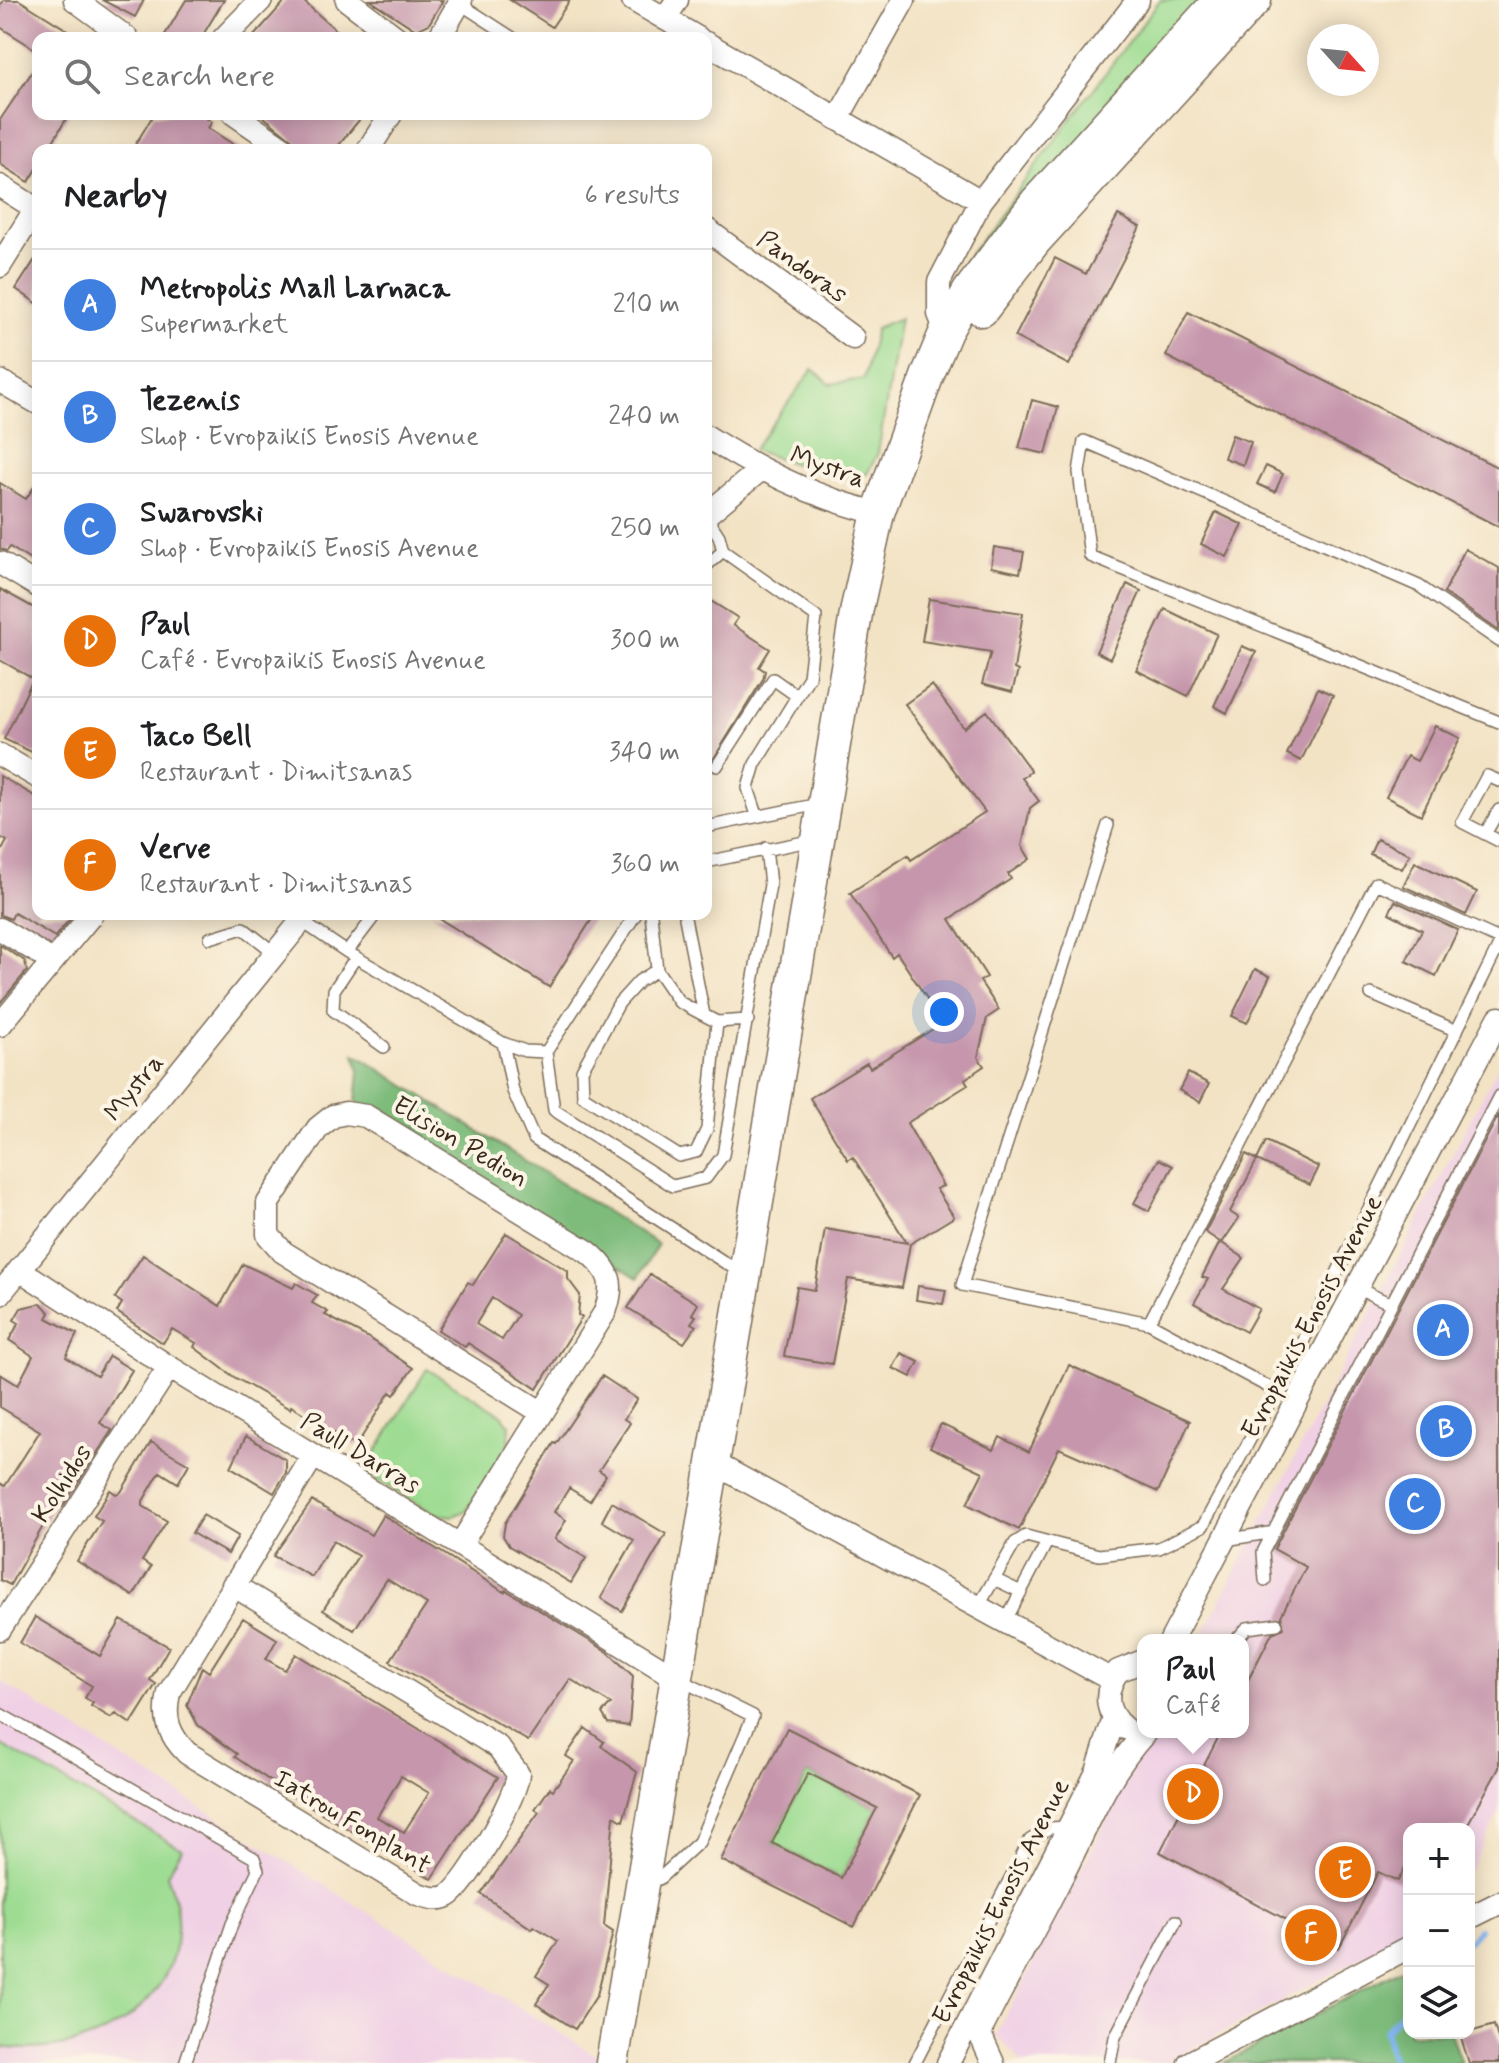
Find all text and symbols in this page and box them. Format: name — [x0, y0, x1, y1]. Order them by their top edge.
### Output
north arrow — [1307, 24, 1379, 96]
search box — [32, 32, 712, 120]
icon: search — [60, 54, 104, 98]
text: Search here — [124, 57, 275, 96]
text: Nearby — [64, 174, 168, 219]
text: 6 results — [585, 179, 680, 213]
street label: Pandoras — [750, 223, 854, 312]
text: Metropolis Mall Larnaca — [140, 269, 450, 308]
text: A — [81, 288, 99, 322]
text: 210 m — [613, 288, 680, 322]
text: Supermarket — [140, 308, 288, 342]
text: Tezenis — [140, 381, 240, 420]
text: B — [82, 400, 98, 434]
text: 240 m — [608, 400, 680, 434]
text: Shop · Evropaikis Enosis Avenue — [140, 420, 479, 454]
street label: Mystra — [785, 439, 869, 497]
text: Swarovski — [140, 493, 263, 532]
text: C — [81, 512, 99, 546]
text: 250 m — [610, 512, 680, 546]
text: Shop · Evropaikis Enosis Avenue — [140, 532, 479, 566]
text: Paul — [140, 605, 190, 644]
text: D — [81, 624, 99, 658]
text: 300 m — [610, 624, 680, 658]
text: Café · Evropaikis Enosis Avenue — [140, 644, 486, 678]
text: Taco Bell — [140, 717, 251, 756]
text: E — [82, 736, 98, 770]
text: 340 m — [609, 736, 680, 770]
text: Restaurant · Dimitsanas — [140, 756, 412, 790]
text: Verve — [140, 829, 211, 868]
text: F — [83, 848, 97, 882]
text: 360 m — [611, 848, 680, 882]
text: Restaurant · Dimitsanas — [140, 868, 412, 902]
your location — [924, 992, 964, 1032]
street label: Mystra — [97, 1048, 172, 1129]
street label: Elision Pedion — [386, 1089, 534, 1196]
street label: Evropaikis Enosis Avenue — [1234, 1189, 1391, 1445]
pin: A — [1417, 1300, 1469, 1360]
pin: B — [1420, 1401, 1472, 1461]
street label: Paull Darras — [294, 1405, 426, 1503]
street label: Kolhidos — [25, 1438, 101, 1530]
pin: C — [1389, 1474, 1441, 1534]
popup — [1137, 1634, 1249, 1738]
text: Paul — [1166, 1650, 1216, 1689]
text: Café — [1166, 1689, 1220, 1723]
street label: Iatrou Fonplant — [267, 1762, 437, 1883]
pin: D — [1167, 1764, 1219, 1824]
street label: Evropaikis Enosis Avenue — [925, 1773, 1079, 2030]
map controls — [1403, 1823, 1475, 2039]
button: + — [1403, 1823, 1475, 1895]
pin: E — [1319, 1842, 1371, 1902]
button: − — [1403, 1895, 1475, 1967]
pin: F — [1285, 1905, 1337, 1965]
button: layers — [1403, 1967, 1475, 2039]

